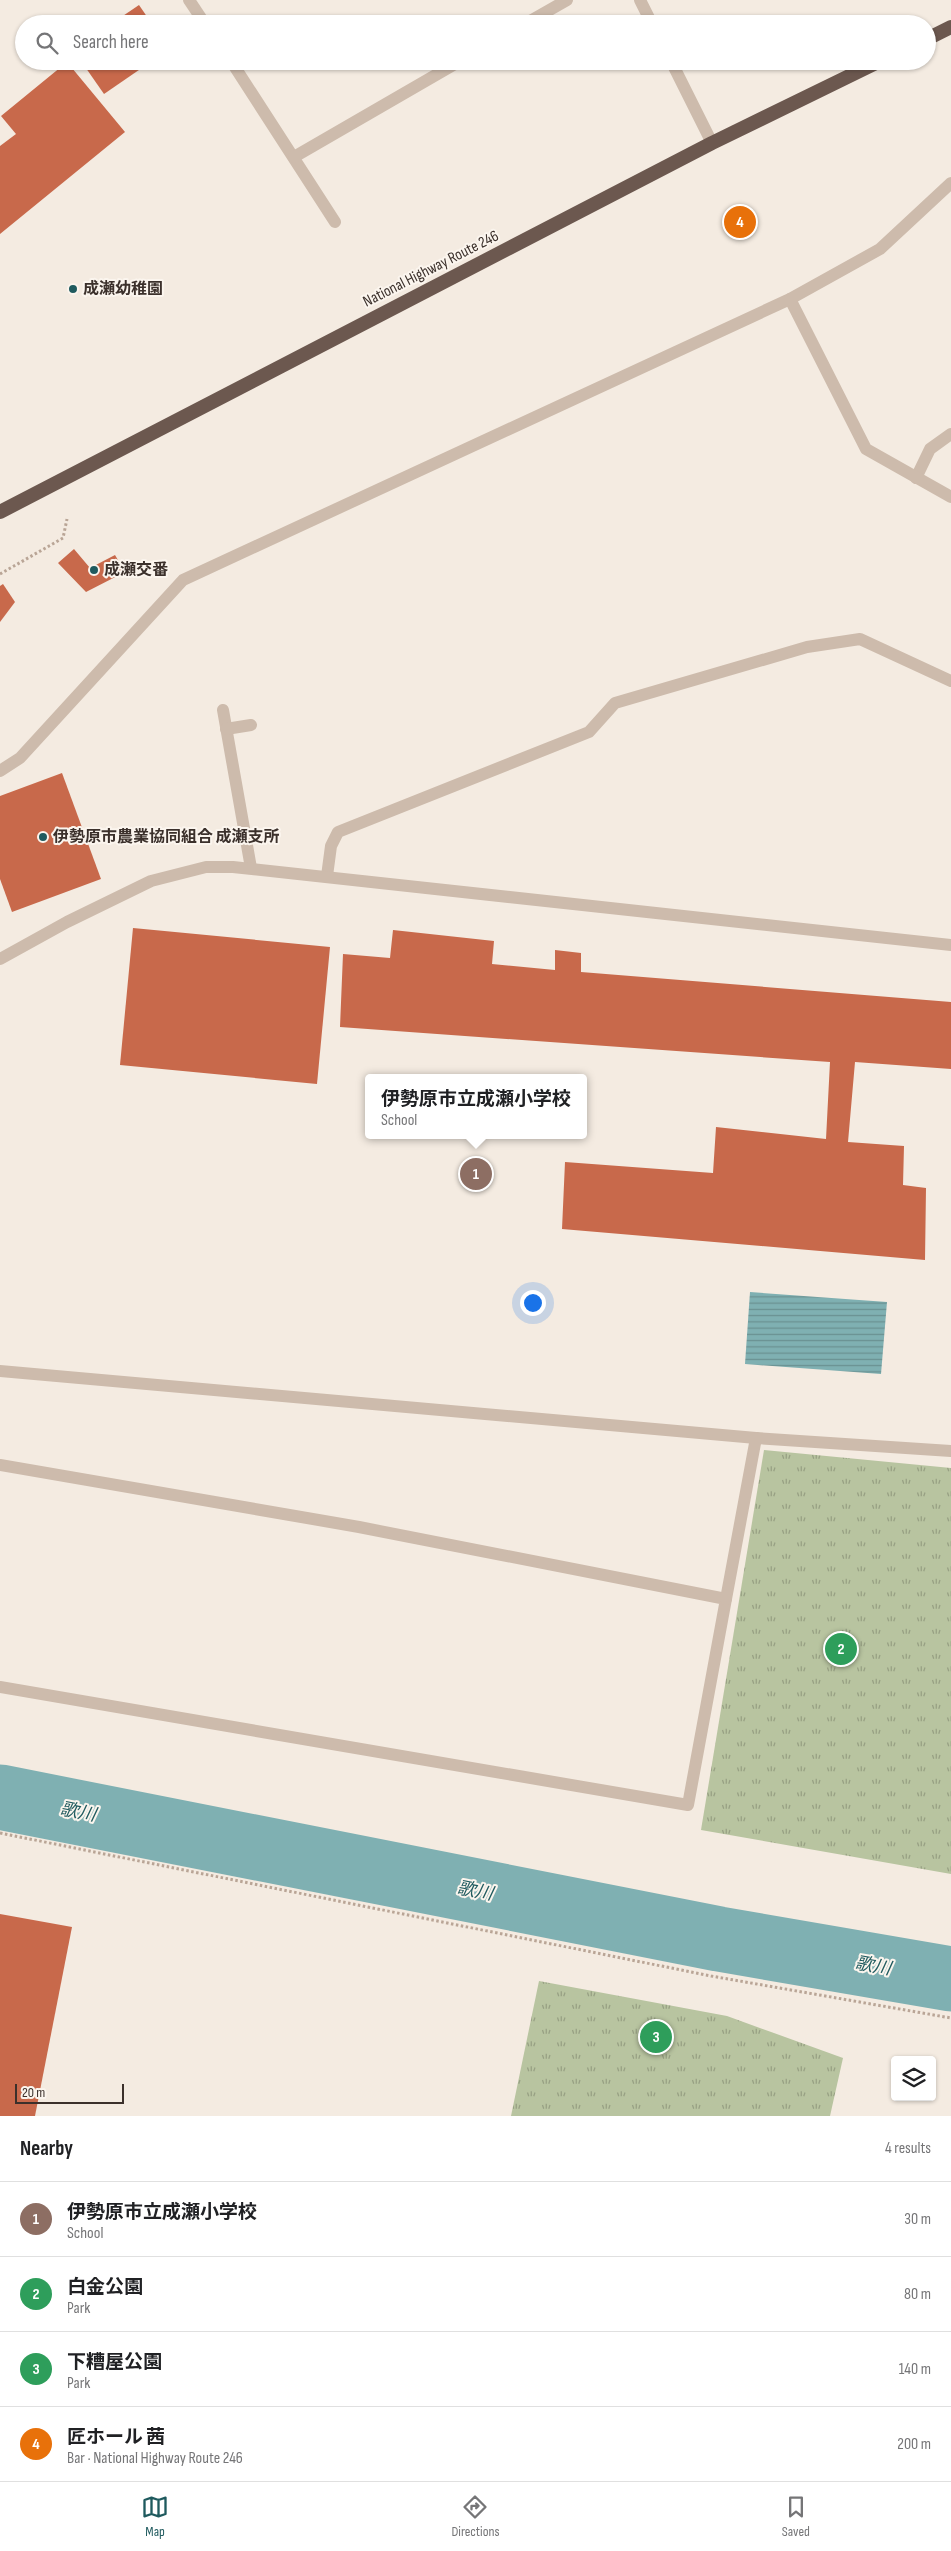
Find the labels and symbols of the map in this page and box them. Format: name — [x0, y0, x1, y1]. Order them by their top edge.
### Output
pin: 4 — [724, 203, 756, 241]
street label: National Highway Route 246 — [360, 227, 502, 311]
place label: 成瀬幼稚園 — [83, 279, 163, 299]
marker: 成瀬幼稚園 — [67, 283, 79, 295]
place label: 成瀬交番 — [104, 560, 168, 580]
marker: 成瀬交番 — [88, 564, 100, 576]
place label: 伊勢原市農業協同組合 成瀬支所 — [52, 827, 280, 847]
marker: 伊勢原市農業協同組合 成瀬支所 — [37, 831, 49, 843]
pin: 1 — [460, 1155, 492, 1193]
your location — [520, 1290, 546, 1316]
pin: 2 — [825, 1630, 857, 1668]
water label: 歌川 — [58, 1798, 100, 1826]
water label: 歌川 — [455, 1877, 497, 1905]
water label: 歌川 — [853, 1953, 895, 1980]
pin: 3 — [640, 2018, 672, 2056]
scale bar — [15, 2081, 124, 2104]

